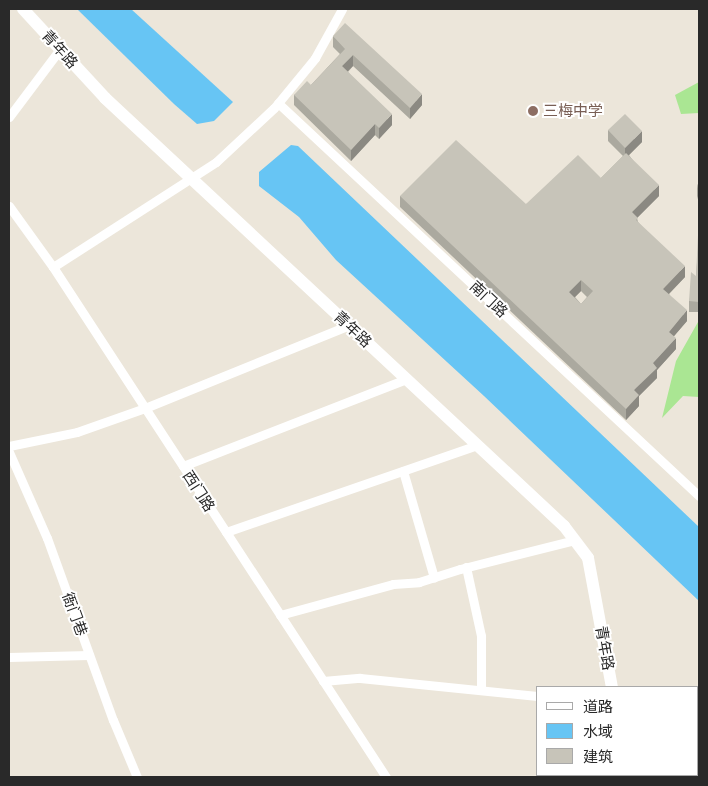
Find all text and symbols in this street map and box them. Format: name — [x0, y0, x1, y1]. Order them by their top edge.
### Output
street label: 青年路 — [38, 26, 82, 72]
place label: 三梅中学 — [543, 102, 603, 120]
marker: 三梅中学 — [527, 105, 539, 117]
street label: 南门路 — [466, 277, 512, 321]
street label: 青年路 — [330, 307, 376, 351]
street label: 西门路 — [179, 467, 219, 515]
street label: 衙门巷 — [59, 590, 91, 638]
street label: 青年路 — [592, 624, 618, 672]
legend — [536, 686, 698, 776]
text: 道路 — [583, 697, 613, 716]
text: 水域 — [583, 722, 613, 741]
text: 建筑 — [583, 747, 613, 766]

